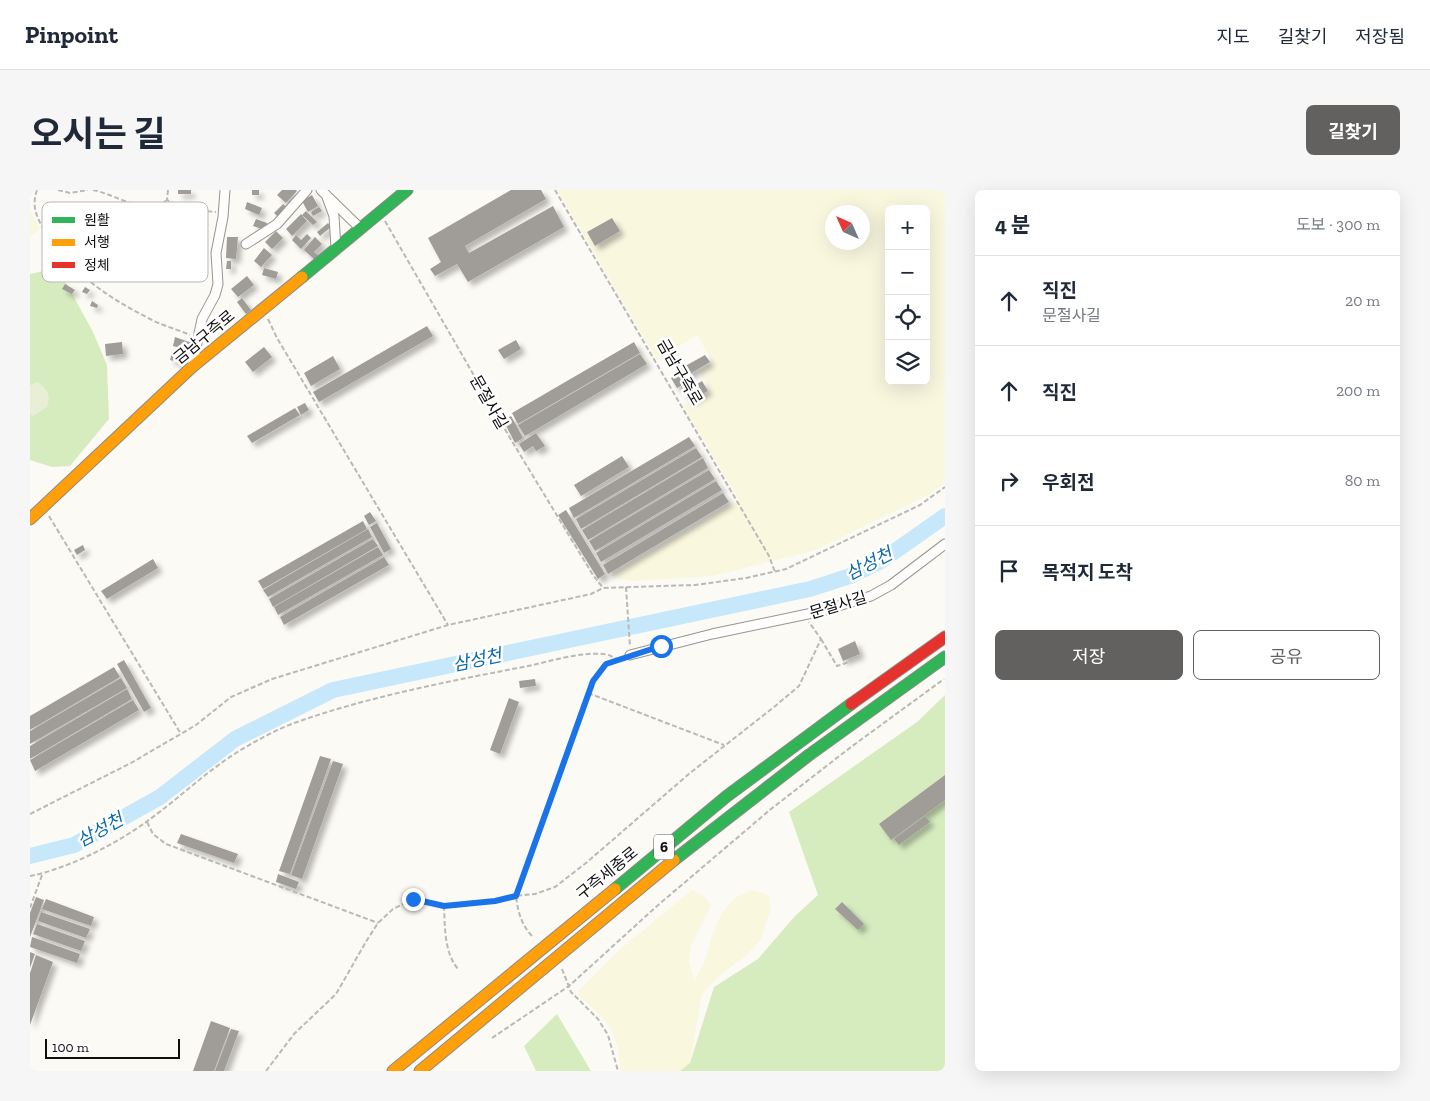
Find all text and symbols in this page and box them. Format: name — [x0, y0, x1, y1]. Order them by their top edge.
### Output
text: Pinpoint — [25, 20, 118, 49]
text: 지도 — [1217, 26, 1250, 48]
text: 길찾기 — [1278, 26, 1327, 48]
text: 저장됨 — [1355, 26, 1405, 48]
button: 길찾기 — [1306, 105, 1400, 155]
text: 오시는 길 — [30, 113, 165, 155]
legend — [42, 202, 208, 282]
north arrow — [825, 205, 870, 250]
map controls — [885, 205, 930, 385]
button: + — [885, 205, 930, 250]
text: 원활 — [84, 212, 110, 229]
text: 4 분 — [995, 212, 1030, 237]
text: 도보 · 300 m — [1296, 215, 1380, 234]
text: 서행 — [84, 234, 110, 251]
button: − — [885, 250, 930, 295]
text: 정체 — [84, 257, 110, 274]
text: 직진 — [1042, 279, 1077, 302]
icon: ahead — [995, 287, 1023, 315]
text: 20 m — [1345, 291, 1380, 310]
button: locate — [885, 295, 930, 340]
street label: 금남구즉로 — [170, 306, 239, 368]
text: 문절사길 — [1042, 306, 1101, 325]
street label: 금남구즉로 — [653, 335, 707, 409]
button: layers — [885, 340, 930, 385]
street label: 문절사길 — [466, 372, 512, 432]
icon: ahead — [995, 377, 1023, 405]
text: 직진 — [1042, 381, 1077, 404]
text: 200 m — [1336, 381, 1380, 400]
icon: right — [995, 467, 1023, 495]
text: 우회전 — [1042, 471, 1094, 494]
text: 80 m — [1345, 471, 1380, 490]
water label: 삼성천 — [842, 542, 898, 585]
icon: arrive — [995, 557, 1023, 585]
text: 목적지 도착 — [1042, 561, 1133, 584]
street label: 문절사길 — [807, 587, 869, 623]
button: 저장 — [995, 630, 1183, 680]
button: 공유 — [1193, 630, 1380, 680]
route start — [650, 635, 673, 658]
water label: 삼성천 — [450, 644, 506, 676]
water label: 삼성천 — [73, 807, 129, 852]
road number: 6 — [654, 834, 674, 860]
street label: 구즉세종로 — [572, 842, 642, 904]
route end — [402, 888, 425, 911]
scale bar — [45, 1036, 180, 1059]
text: 100 m — [52, 1039, 89, 1056]

